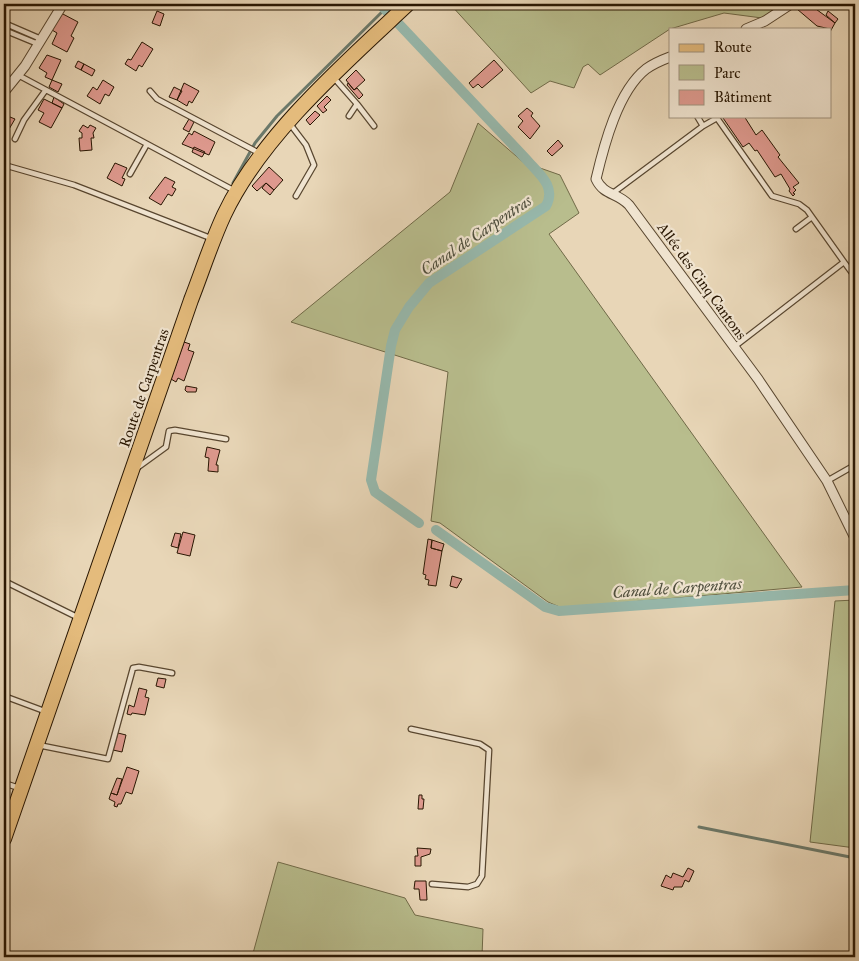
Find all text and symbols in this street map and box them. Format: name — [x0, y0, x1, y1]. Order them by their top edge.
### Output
legend — [669, 28, 832, 118]
text: Route — [714, 38, 752, 56]
text: Parc — [714, 64, 741, 82]
text: Bâtiment — [714, 88, 773, 106]
water label: Canal de Carpentras — [417, 191, 536, 280]
street label: Allée des Cinq Cantons — [652, 218, 751, 344]
street label: Route de Carpentras — [115, 326, 173, 450]
water label: Canal de Carpentras — [612, 574, 743, 603]

